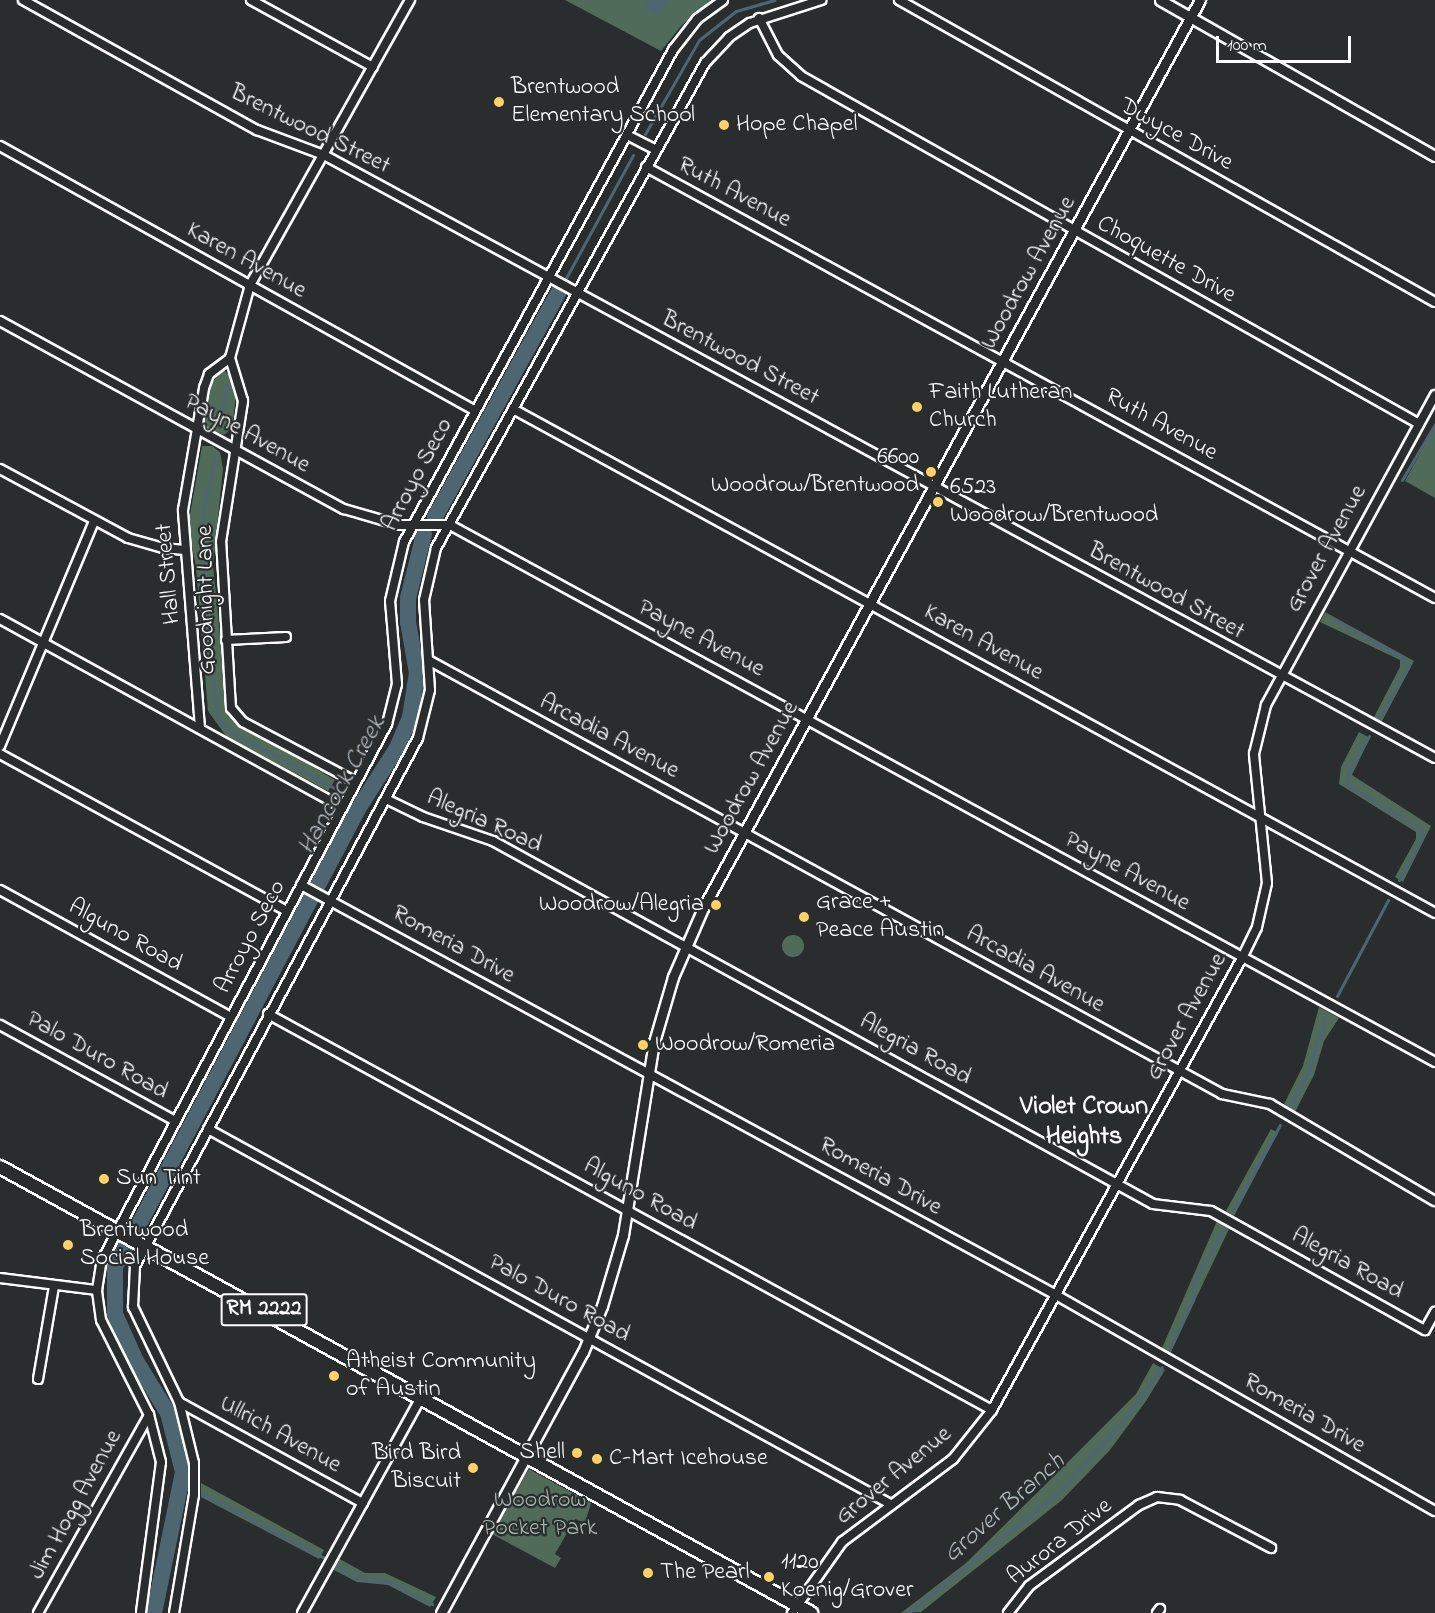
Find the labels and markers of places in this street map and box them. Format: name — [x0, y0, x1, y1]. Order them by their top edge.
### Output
place label: Brentwood Elementary School — [511, 74, 695, 130]
marker: Brentwood Elementary School — [492, 95, 506, 109]
place label: Hope Chapel — [736, 111, 858, 139]
marker: Hope Chapel — [717, 118, 731, 132]
place label: Faith Lutheran Church — [929, 379, 1072, 435]
marker: Faith Lutheran Church — [910, 400, 924, 414]
place label: 6600 Woodrow/Brentwood — [711, 444, 919, 500]
marker: 6600 Woodrow/Brentwood — [924, 465, 938, 479]
place label: 6523 Woodrow/Brentwood — [950, 474, 1158, 530]
marker: 6523 Woodrow/Brentwood — [931, 495, 945, 509]
place label: Grace + Peace Austin — [816, 889, 944, 945]
place label: Woodrow/Alegria — [539, 891, 704, 919]
marker: Woodrow/Alegria — [709, 898, 723, 912]
marker: Grace + Peace Austin — [797, 910, 811, 924]
place label: Woodrow/Romeria — [655, 1031, 835, 1059]
marker: Woodrow/Romeria — [636, 1038, 650, 1052]
place label: Sun Tint — [116, 1165, 201, 1193]
marker: Sun Tint — [97, 1172, 111, 1186]
place label: Brentwood Social House — [80, 1217, 209, 1273]
marker: Brentwood Social House — [61, 1238, 75, 1252]
place label: Atheist Community of Austin — [346, 1348, 536, 1404]
marker: Atheist Community of Austin — [327, 1369, 341, 1383]
place label: Shell — [519, 1439, 565, 1467]
place label: Bird Bird Biscuit — [372, 1440, 461, 1496]
place label: C-Mart Icehouse — [609, 1445, 768, 1473]
marker: Shell — [570, 1446, 584, 1460]
marker: C-Mart Icehouse — [590, 1452, 604, 1466]
marker: Bird Bird Biscuit — [466, 1461, 480, 1475]
place label: 1120 Koenig/Grover — [781, 1549, 913, 1605]
place label: The Pearl — [660, 1559, 750, 1587]
marker: The Pearl — [641, 1566, 655, 1580]
marker: 1120 Koenig/Grover — [762, 1570, 776, 1584]

